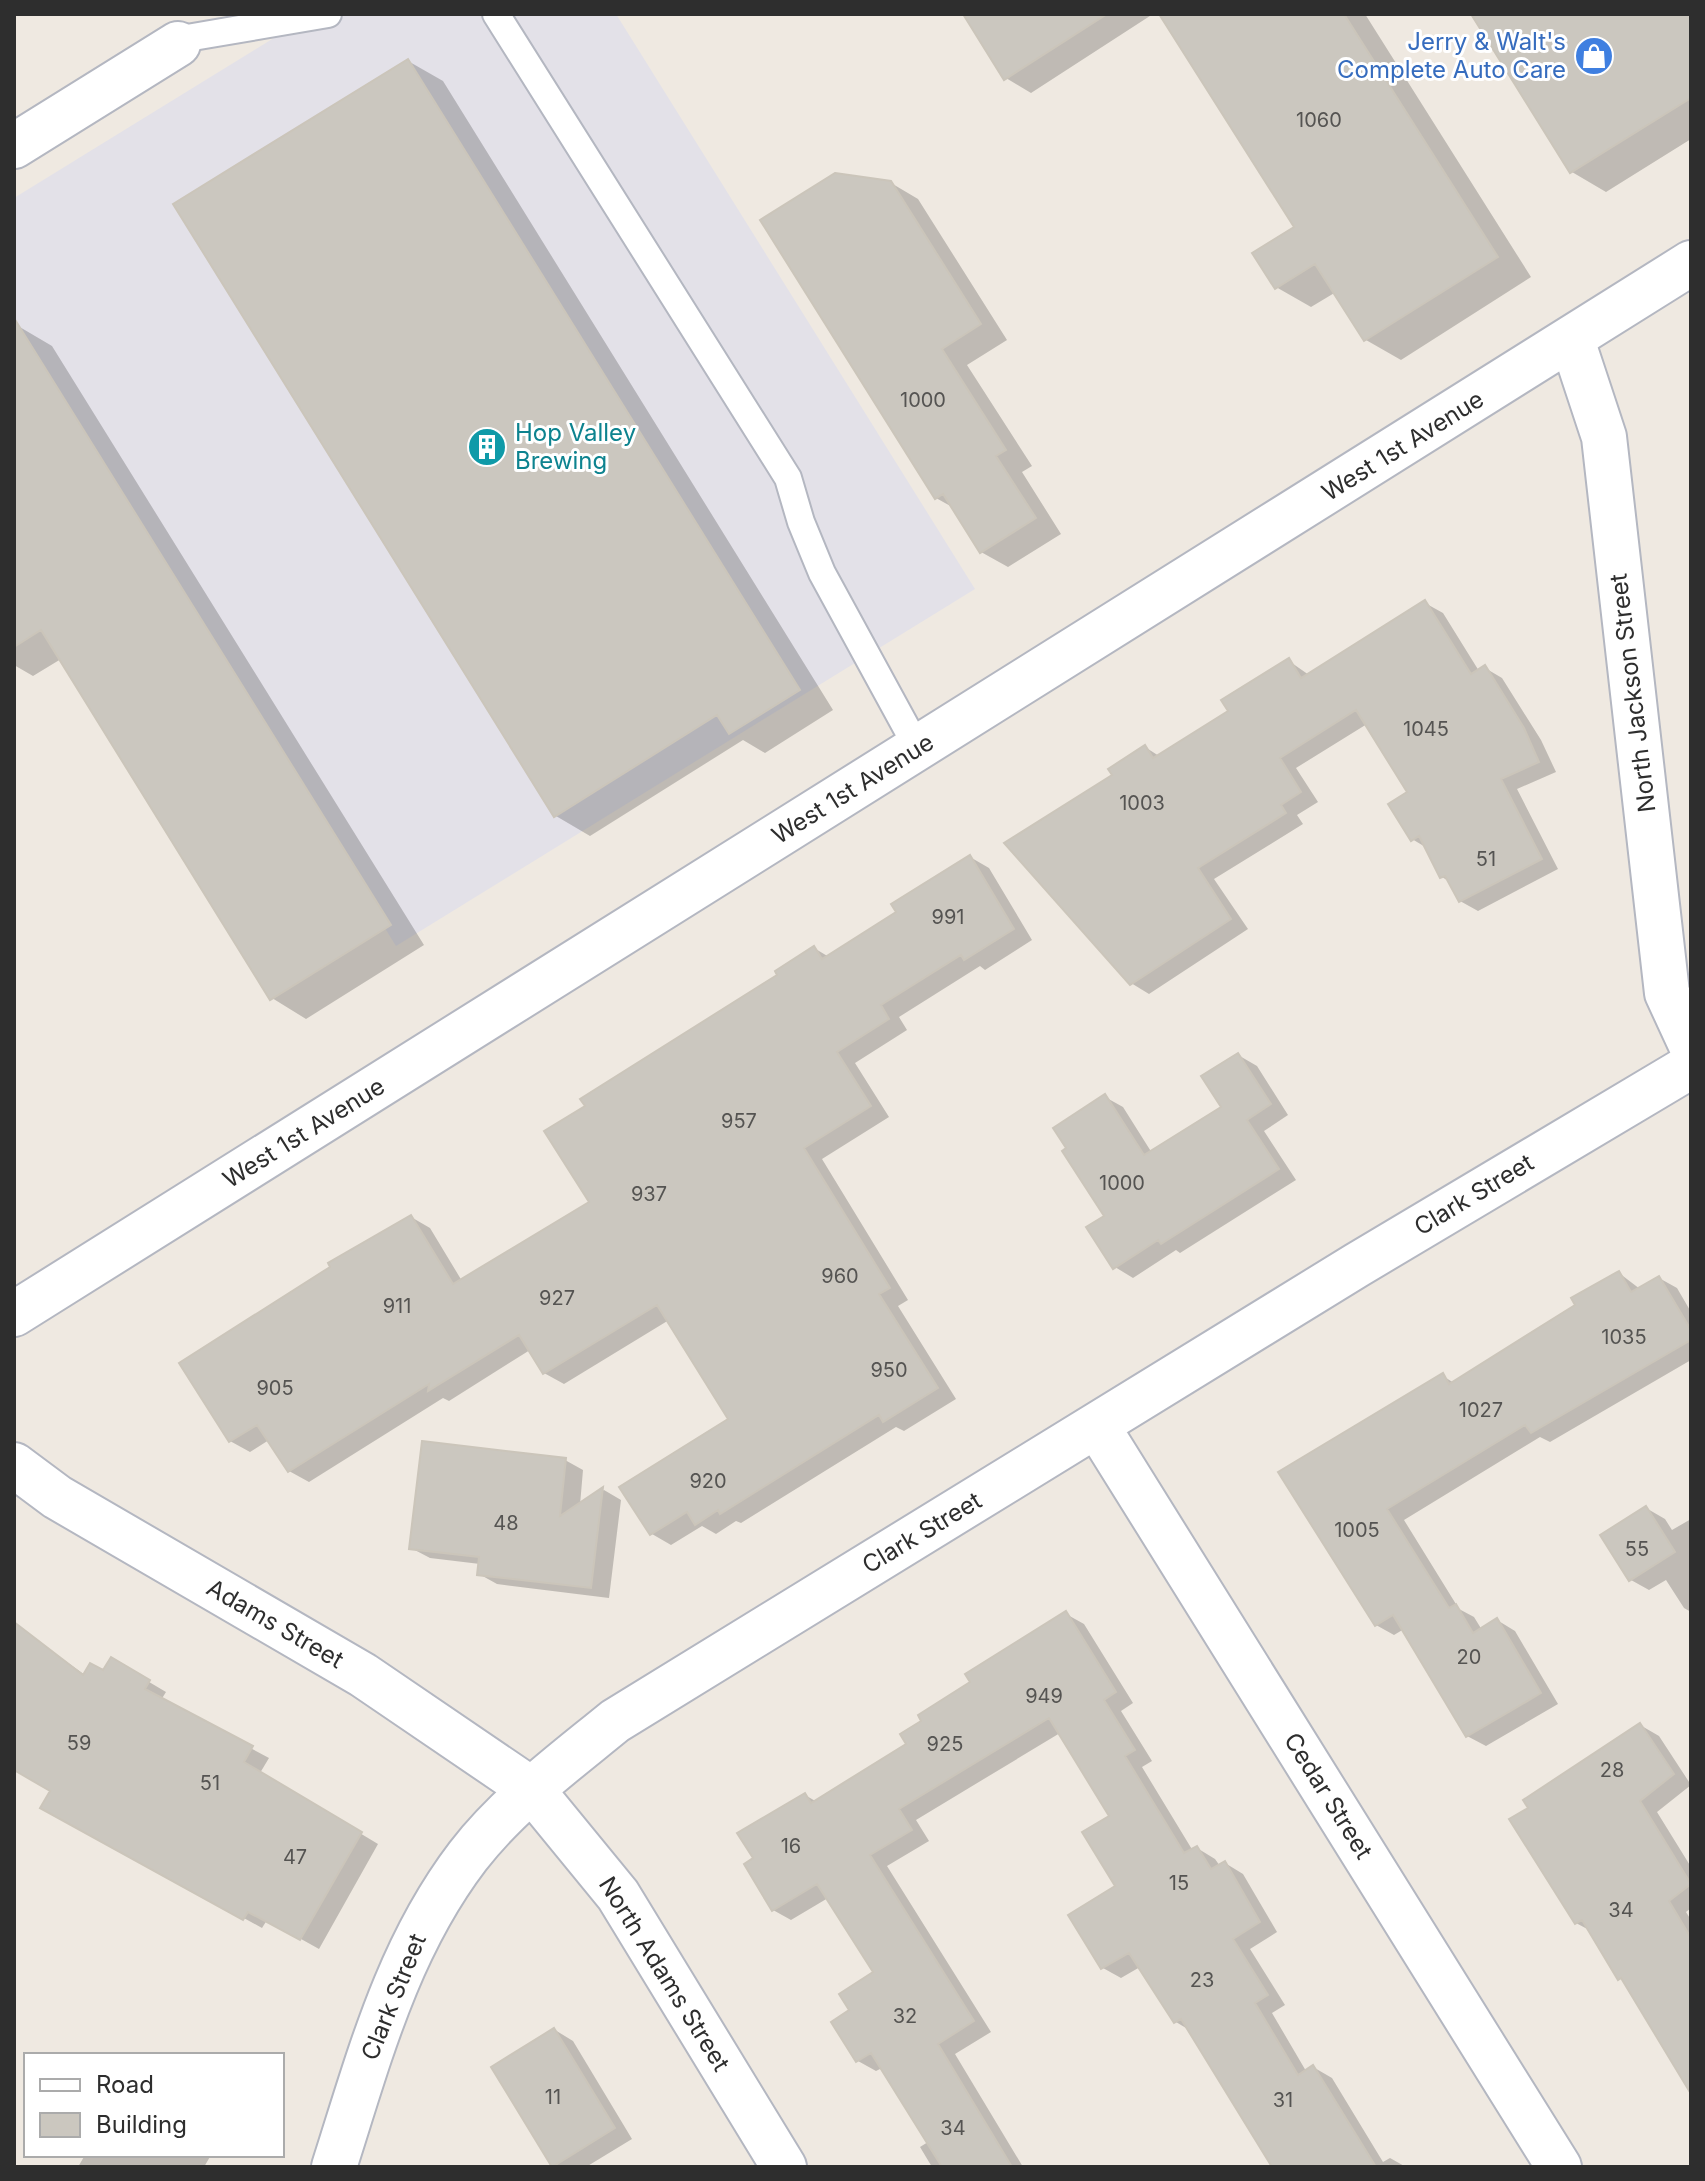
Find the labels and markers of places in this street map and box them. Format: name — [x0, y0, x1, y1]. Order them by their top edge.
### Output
place label: Jerry & Walt's Complete Auto Care — [1337, 27, 1566, 84]
shop icon: Jerry & Walt's Complete Auto Care — [1573, 35, 1615, 77]
place label: Hop Valley Brewing — [515, 418, 636, 475]
building icon: Hop Valley Brewing — [466, 426, 508, 468]

